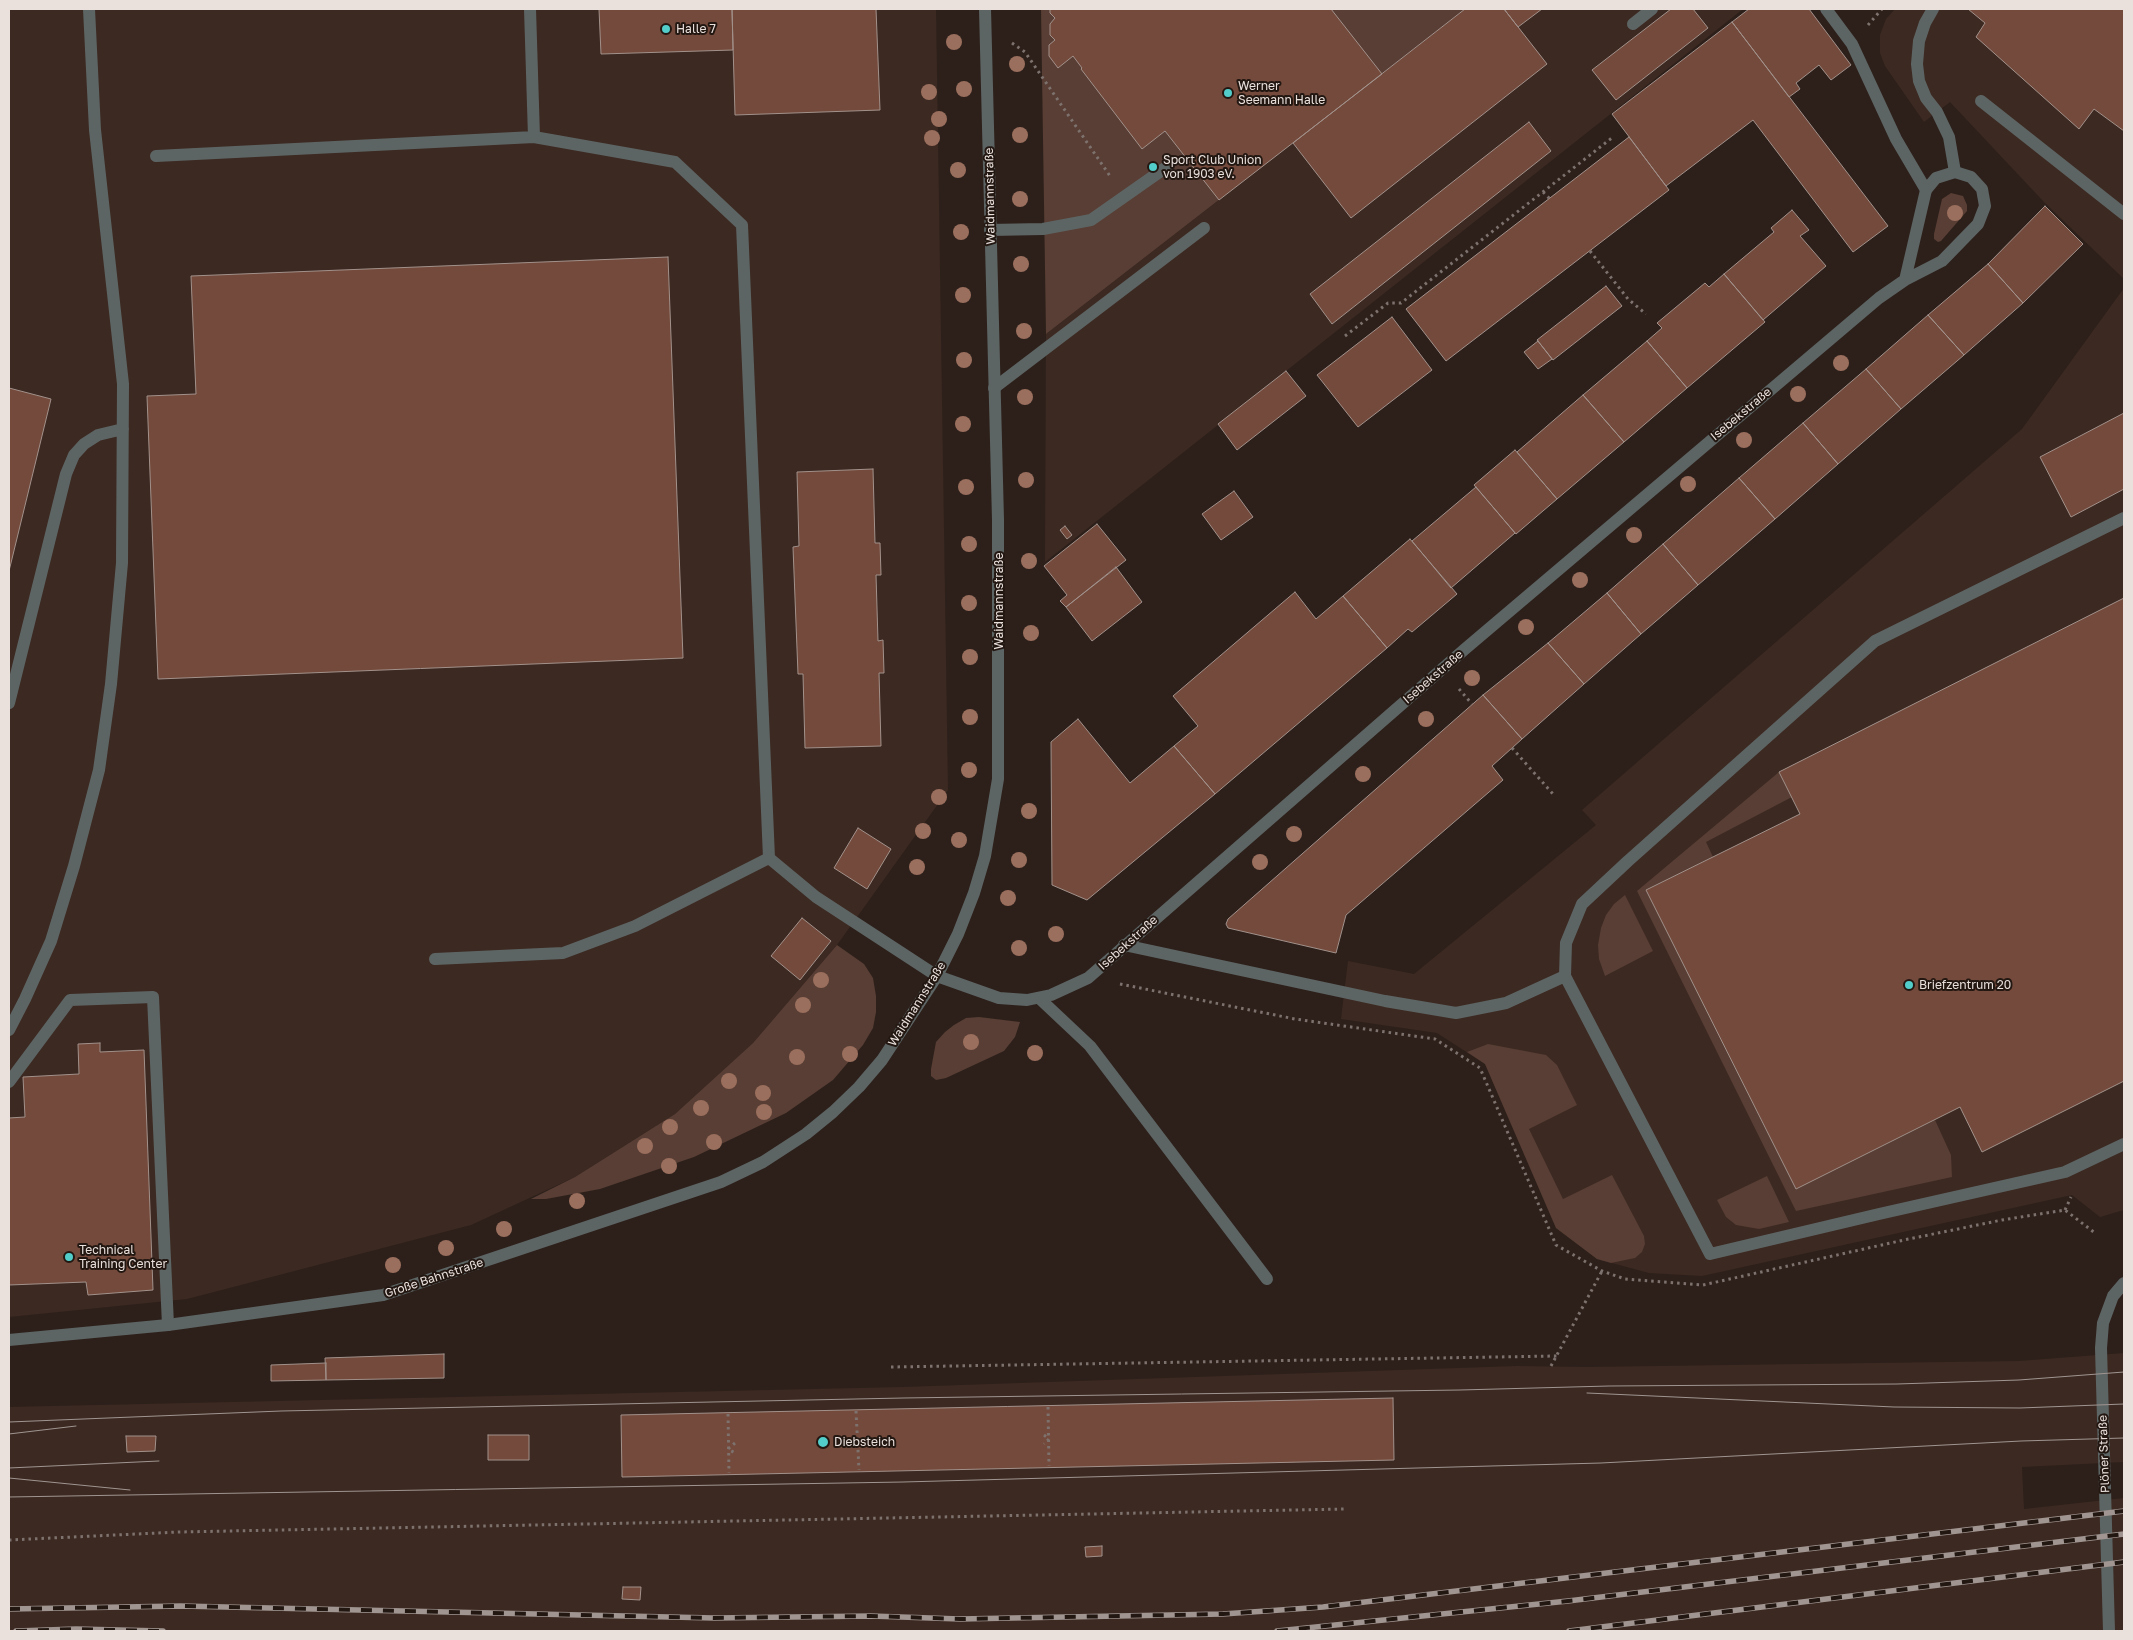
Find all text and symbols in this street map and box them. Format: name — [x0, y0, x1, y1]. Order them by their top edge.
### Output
place label: Halle 7 — [676, 22, 716, 36]
marker: Halle 7 — [660, 23, 672, 35]
place label: Werner Seemann Halle — [1238, 79, 1325, 107]
marker: Werner Seemann Halle — [1222, 87, 1234, 99]
street label: Waidmannstraße — [982, 147, 998, 245]
place label: Sport Club Union von 1903 eV. — [1163, 153, 1262, 181]
marker: Sport Club Union von 1903 eV. — [1147, 161, 1159, 173]
street label: Isebekstraße — [1708, 384, 1774, 444]
street label: Waidmannstraße — [992, 553, 1006, 649]
street label: Isebekstraße — [1400, 647, 1466, 707]
street label: Isebekstraße — [1095, 913, 1161, 973]
street label: Waidmannstraße — [885, 959, 949, 1049]
place label: Briefzentrum 20 — [1919, 978, 2011, 992]
marker: Briefzentrum 20 — [1903, 979, 1915, 991]
place label: Technical Training Center — [79, 1243, 167, 1271]
marker: Technical Training Center — [63, 1251, 75, 1263]
street label: Große Bahnstraße — [383, 1255, 485, 1301]
street label: Plöner Straße — [2095, 1415, 2113, 1493]
marker: Diebsteich — [816, 1435, 830, 1449]
place label: Diebsteich — [834, 1435, 895, 1449]

